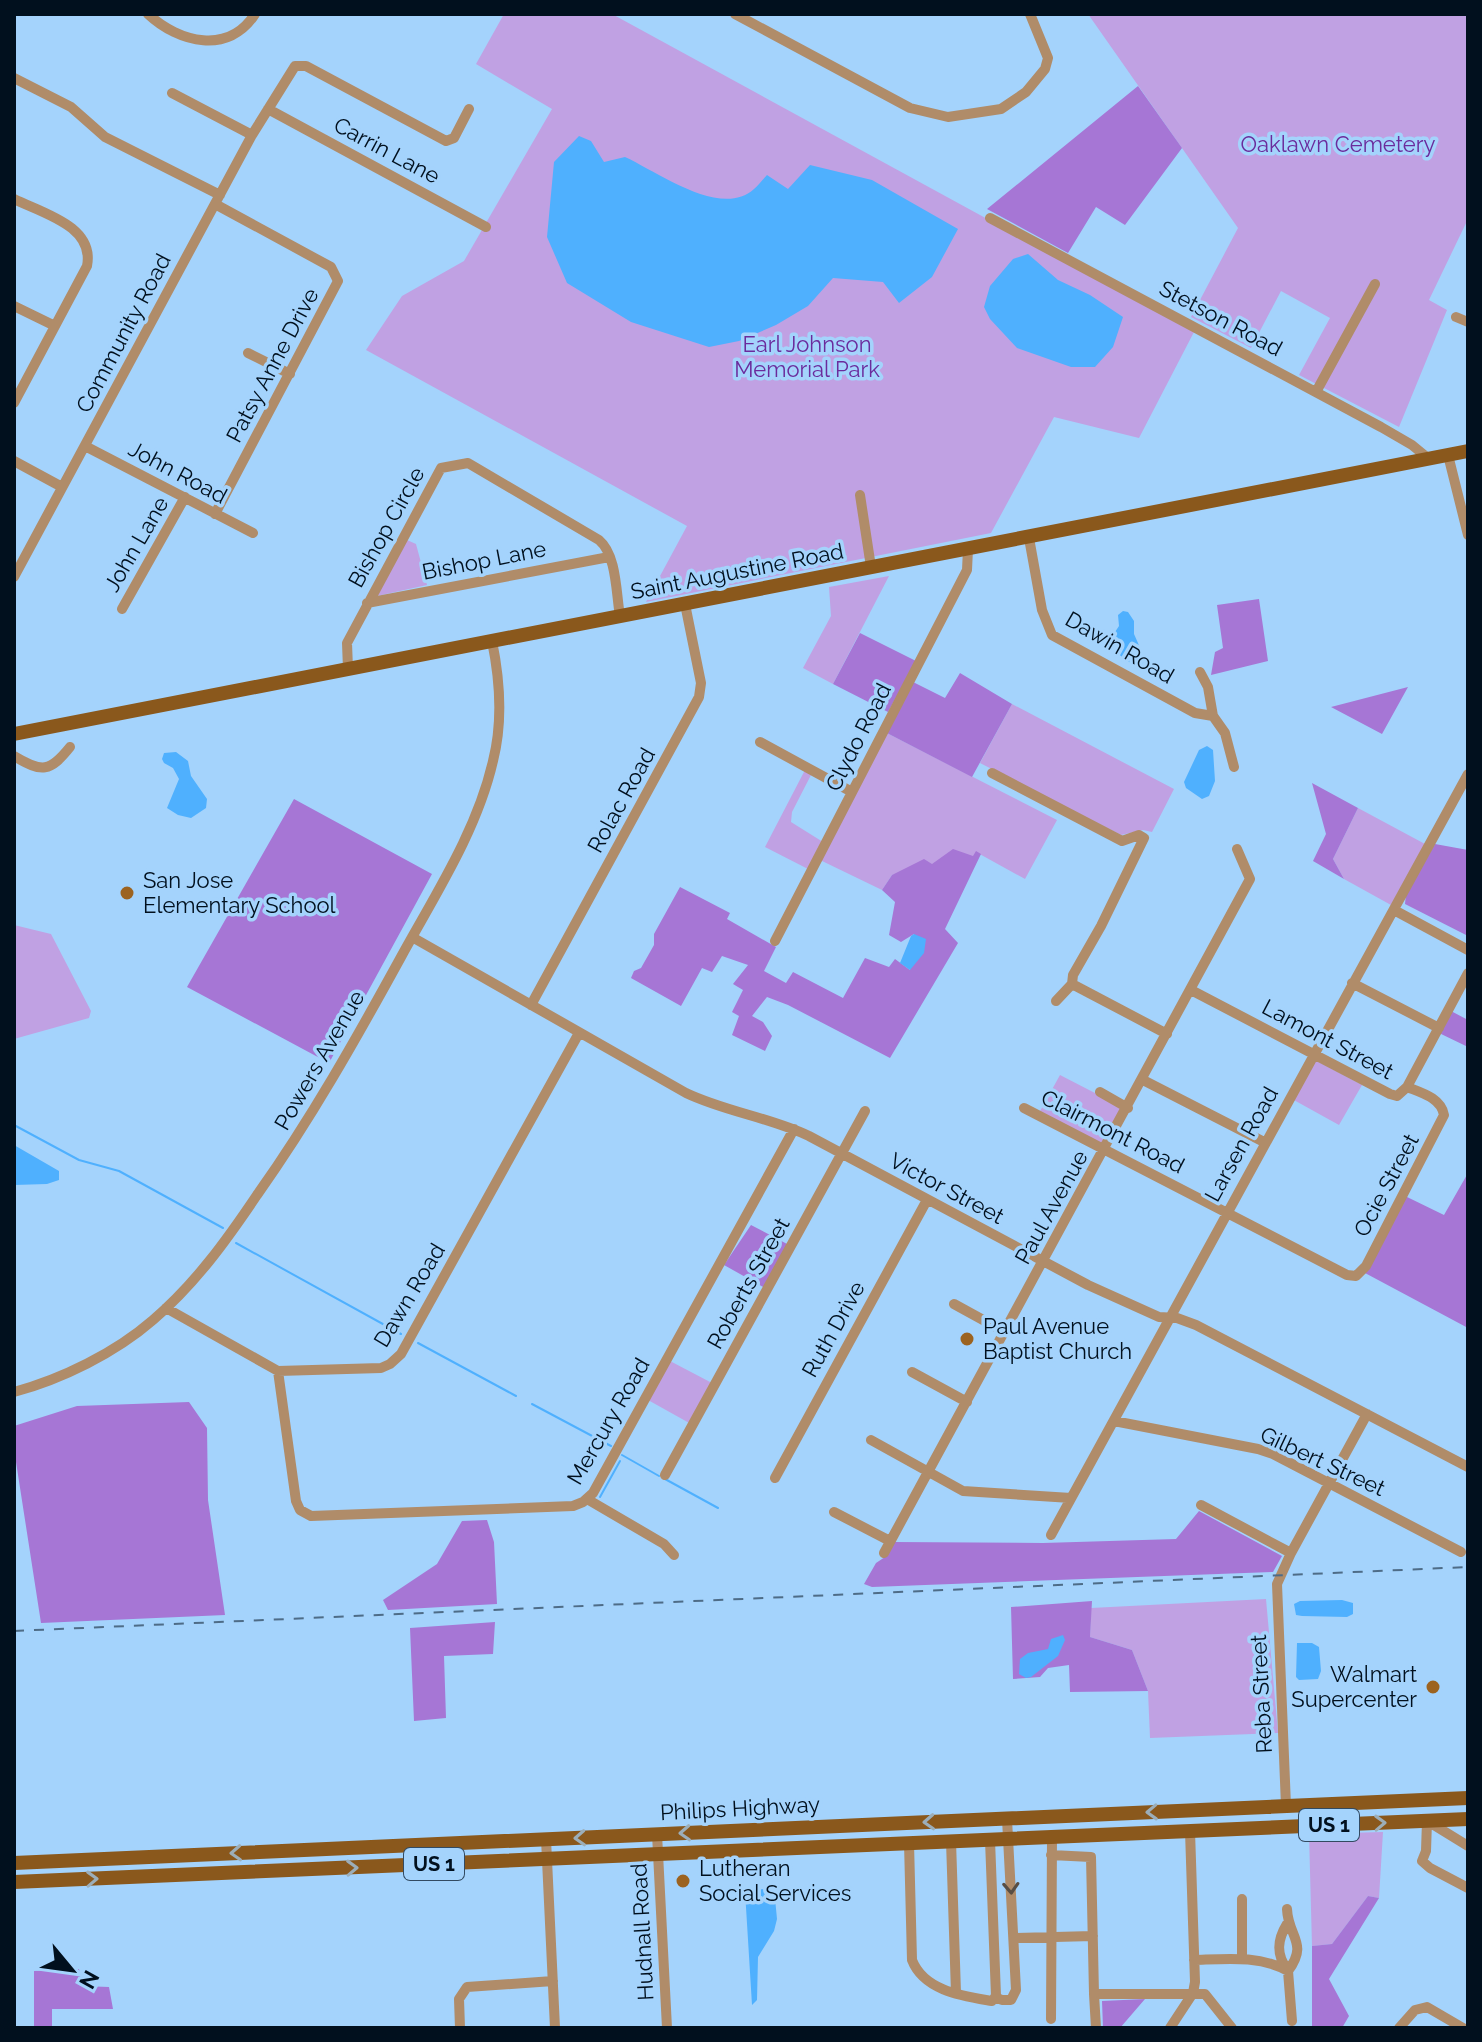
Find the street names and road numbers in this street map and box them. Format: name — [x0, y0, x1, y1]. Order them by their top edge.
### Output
street label: Carrin Lane — [330, 111, 445, 189]
street label: Community Road — [70, 249, 176, 417]
street label: Stetson Road — [1155, 275, 1287, 361]
street label: Patsy Anne Drive — [220, 283, 324, 447]
street label: John Road — [124, 435, 232, 509]
street label: Bishop Circle — [342, 462, 430, 592]
street label: John Lane — [98, 492, 174, 596]
street label: Bishop Lane — [420, 535, 548, 585]
street label: Saint Augustine Road — [628, 538, 846, 604]
street label: Dawin Road — [1061, 605, 1179, 689]
street label: Clydo Road — [820, 679, 896, 795]
street label: Rolac Road — [582, 743, 660, 857]
street label: Powers Avenue — [268, 985, 370, 1134]
street label: Lamont Street — [1258, 994, 1399, 1085]
street label: Larsen Road — [1199, 1082, 1283, 1206]
street label: Clairmont Road — [1037, 1084, 1189, 1178]
street label: Ocie Street — [1348, 1128, 1424, 1241]
street label: Paul Avenue — [1009, 1145, 1093, 1268]
street label: Victor Street — [885, 1147, 1009, 1229]
street label: Roberts Street — [701, 1212, 795, 1353]
street label: Dawn Road — [368, 1238, 450, 1352]
street label: Ruth Drive — [796, 1276, 870, 1381]
street label: Mercury Road — [561, 1353, 655, 1489]
street label: Gilbert Street — [1256, 1421, 1390, 1502]
street label: Reba Street — [1245, 1633, 1277, 1754]
street label: Philips Highway — [659, 1791, 821, 1825]
road number: US 1 — [1299, 1809, 1359, 1841]
road number: US 1 — [404, 1848, 464, 1880]
street label: Hudnall Road — [625, 1863, 659, 2001]

